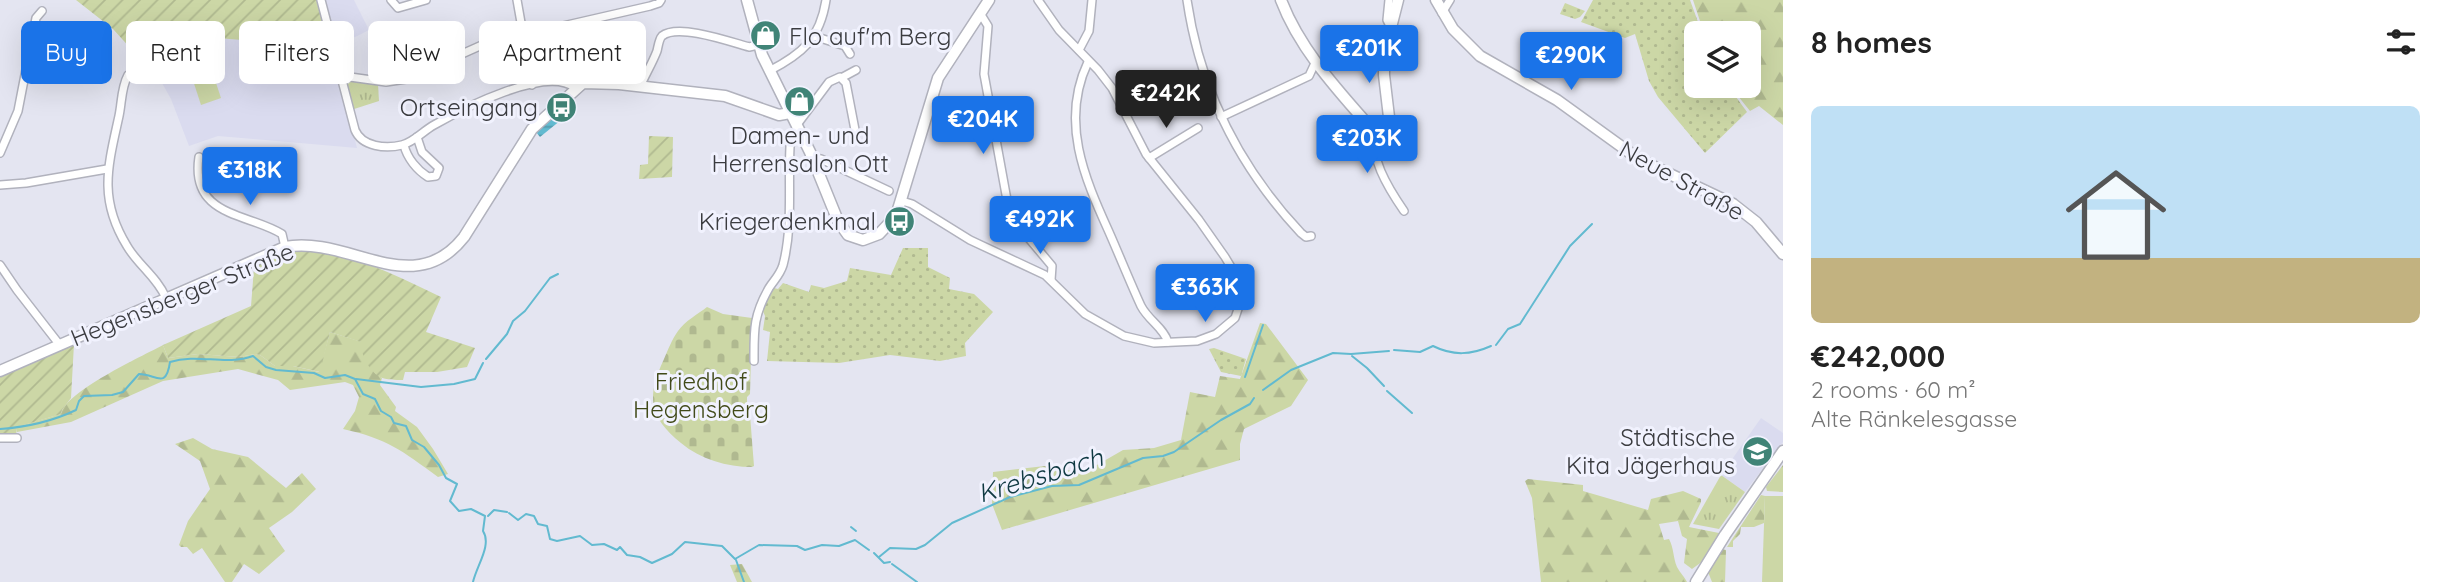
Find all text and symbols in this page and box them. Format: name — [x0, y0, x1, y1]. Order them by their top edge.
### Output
shop icon: Flo auf'm Berg — [749, 19, 783, 53]
chip: Buy — [21, 21, 112, 84]
chip: Rent — [126, 21, 225, 84]
chip: Filters — [239, 21, 354, 84]
chip: New — [368, 21, 465, 84]
chip: Apartment — [479, 21, 646, 84]
place label: Flo auf'm Berg — [789, 21, 952, 51]
map controls — [1684, 21, 1761, 98]
button: layers — [1684, 21, 1761, 98]
text: 8 homes — [1811, 23, 1932, 61]
icon: filters — [2382, 23, 2420, 61]
pin: €201K — [1320, 25, 1418, 85]
pin: €290K — [1522, 32, 1620, 92]
text: €201K — [1336, 33, 1402, 62]
text: €290K — [1536, 40, 1606, 69]
pin: €242K — [1117, 71, 1215, 130]
text: €242K — [1131, 78, 1201, 107]
shop icon: Damen- und Herrensalon Ott — [783, 84, 817, 118]
bus stop icon: Ortseingang — [544, 90, 578, 124]
place label: Ortseingang — [400, 92, 538, 122]
pin: €204K — [934, 96, 1032, 156]
text: €204K — [948, 104, 1018, 133]
pin: €203K — [1318, 116, 1416, 175]
place label: Damen- und Herrensalon Ott — [711, 120, 889, 178]
text: €203K — [1332, 123, 1402, 152]
street label: Neue Straße — [1614, 133, 1750, 227]
pin: €318K — [201, 148, 299, 207]
icon: home — [2053, 152, 2179, 278]
text: €318K — [218, 155, 282, 184]
pin: €492K — [991, 196, 1089, 256]
bus stop icon: Kriegerdenkmal — [882, 204, 916, 238]
text: €492K — [1006, 204, 1074, 233]
place label: Kriegerdenkmal — [699, 206, 876, 236]
street label: Hegensberger Straße — [66, 236, 298, 352]
pin: €363K — [1156, 264, 1254, 324]
text: €363K — [1172, 272, 1238, 301]
text: €242,000 — [1811, 337, 1945, 375]
park label: Friedhof Hegensberg — [633, 366, 769, 424]
text: 2 rooms · 60 m² — [1811, 375, 1976, 404]
text: Alte Ränkelesgasse — [1811, 404, 2017, 433]
place label: Städtische Kita Jägerhaus — [1566, 422, 1735, 480]
school or university icon: Städtische Kita Jägerhaus — [1741, 434, 1775, 468]
water label: Krebsbach — [973, 440, 1108, 510]

